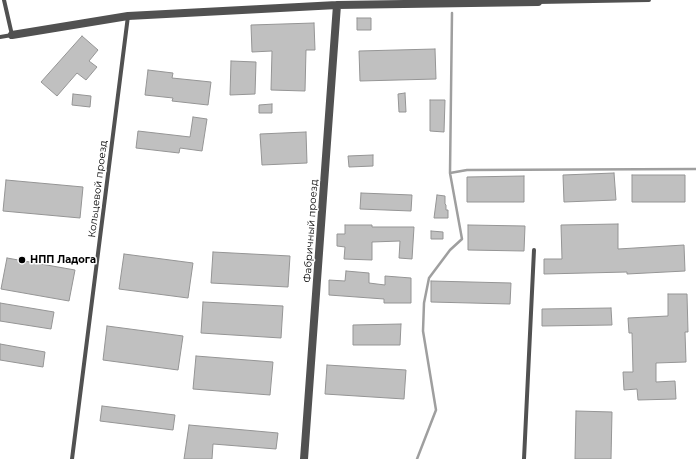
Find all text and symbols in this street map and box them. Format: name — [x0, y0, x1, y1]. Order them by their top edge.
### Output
street label: Кольцевой проезд — [86, 140, 110, 238]
street label: Фабричный проезд — [301, 179, 321, 283]
place label: НПП Ладога — [30, 254, 96, 266]
marker: НПП Ладога — [17, 255, 27, 265]

